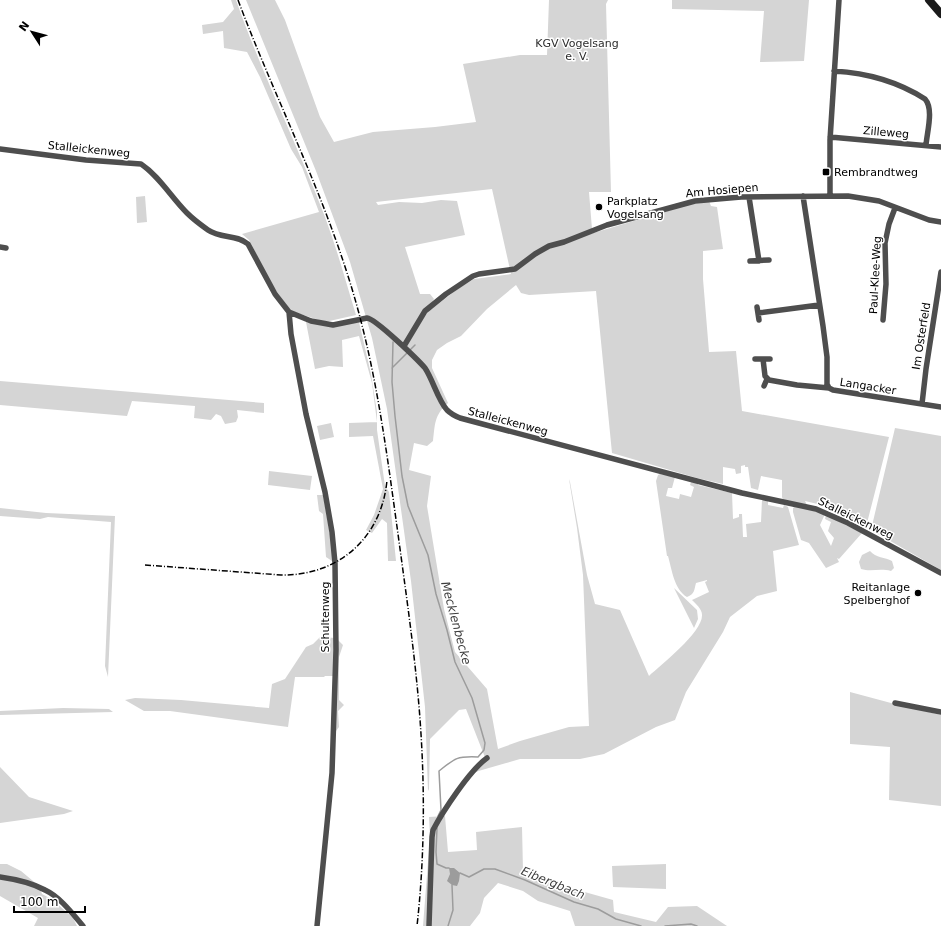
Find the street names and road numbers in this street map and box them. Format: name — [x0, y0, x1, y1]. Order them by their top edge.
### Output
street label: Zilleweg — [862, 124, 910, 141]
street label: Stalleickenweg — [47, 139, 131, 160]
street label: Am Hosiepen — [685, 181, 759, 200]
street label: Paul-Klee-Weg — [867, 236, 884, 314]
street label: Im Osterfeld — [910, 301, 933, 371]
street label: Langacker — [839, 376, 897, 397]
street label: Stalleickenweg — [466, 405, 549, 438]
street label: Stalleickenweg — [816, 495, 896, 542]
street label: Schultenweg — [319, 582, 332, 652]

